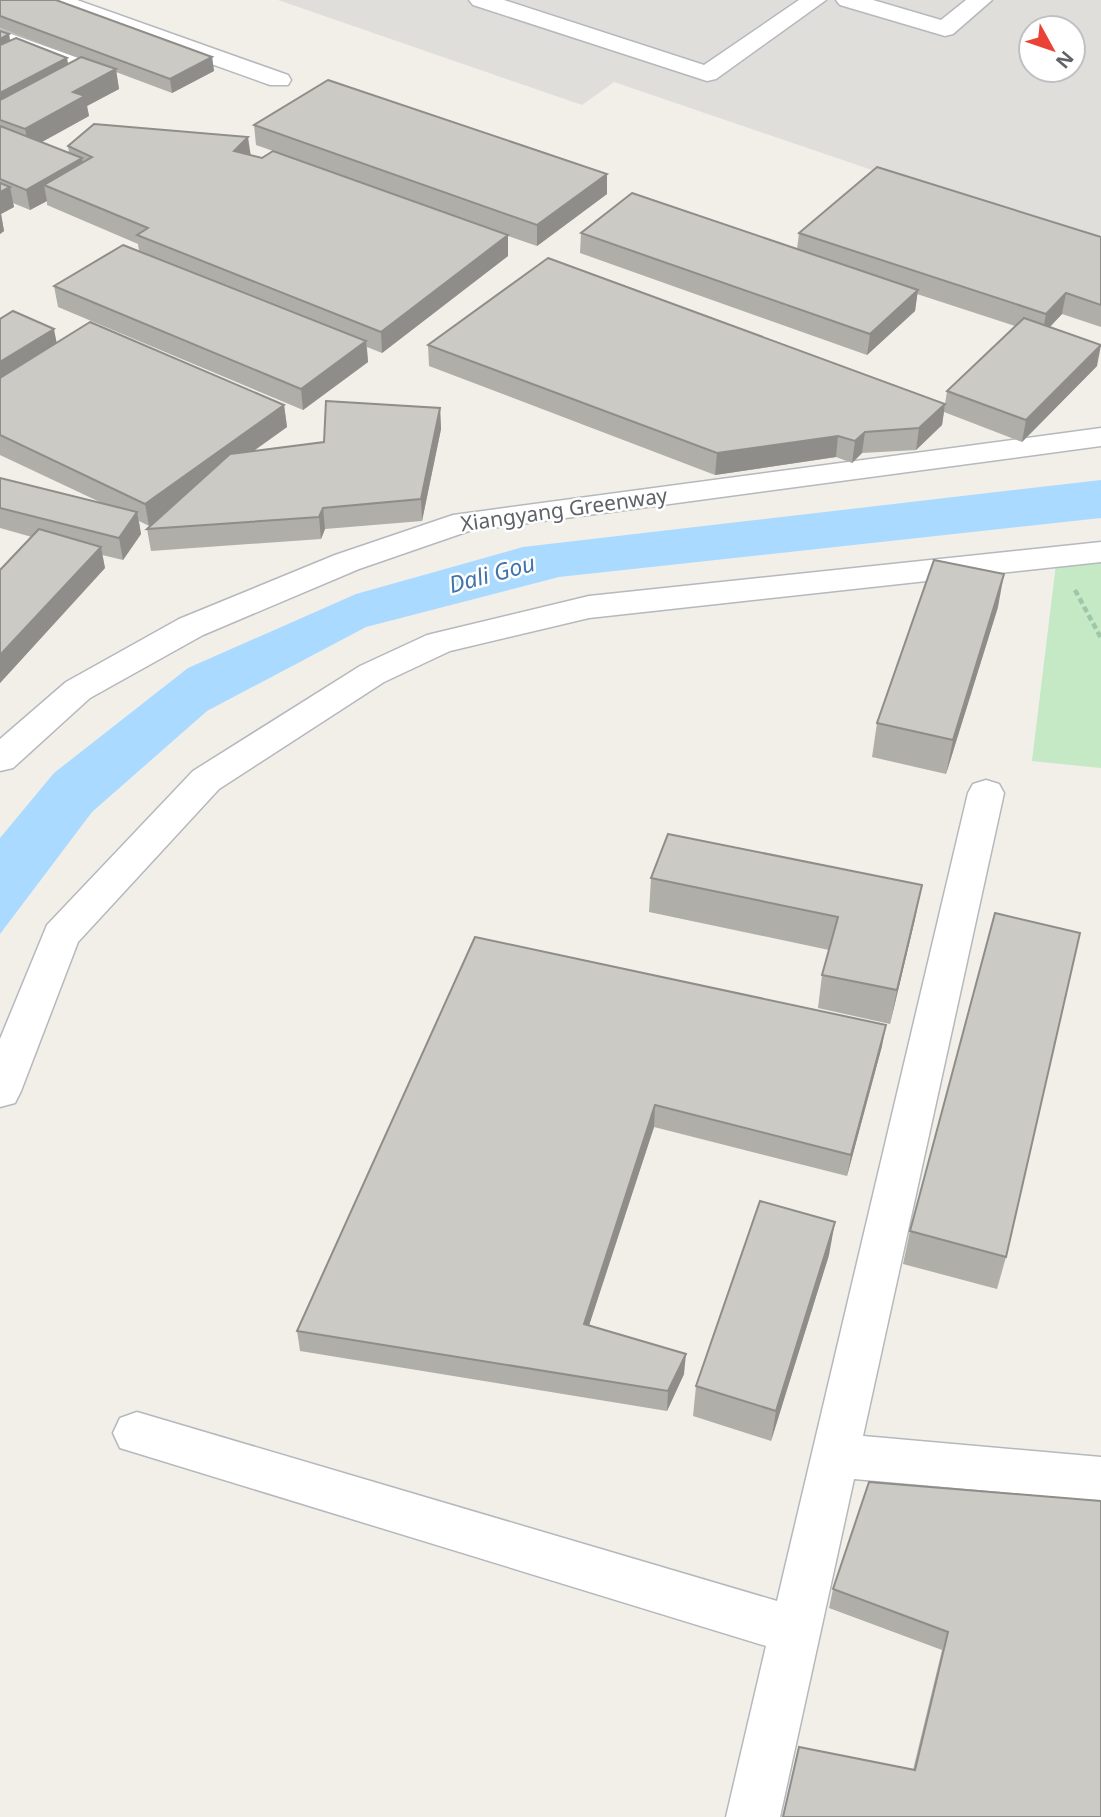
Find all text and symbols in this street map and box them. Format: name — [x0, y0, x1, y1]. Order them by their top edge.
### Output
north arrow — [1017, 14, 1087, 84]
text: N — [1050, 46, 1080, 74]
street label: Xiangyang Greenway — [459, 481, 669, 537]
water label: Dali Gou — [445, 546, 538, 600]

